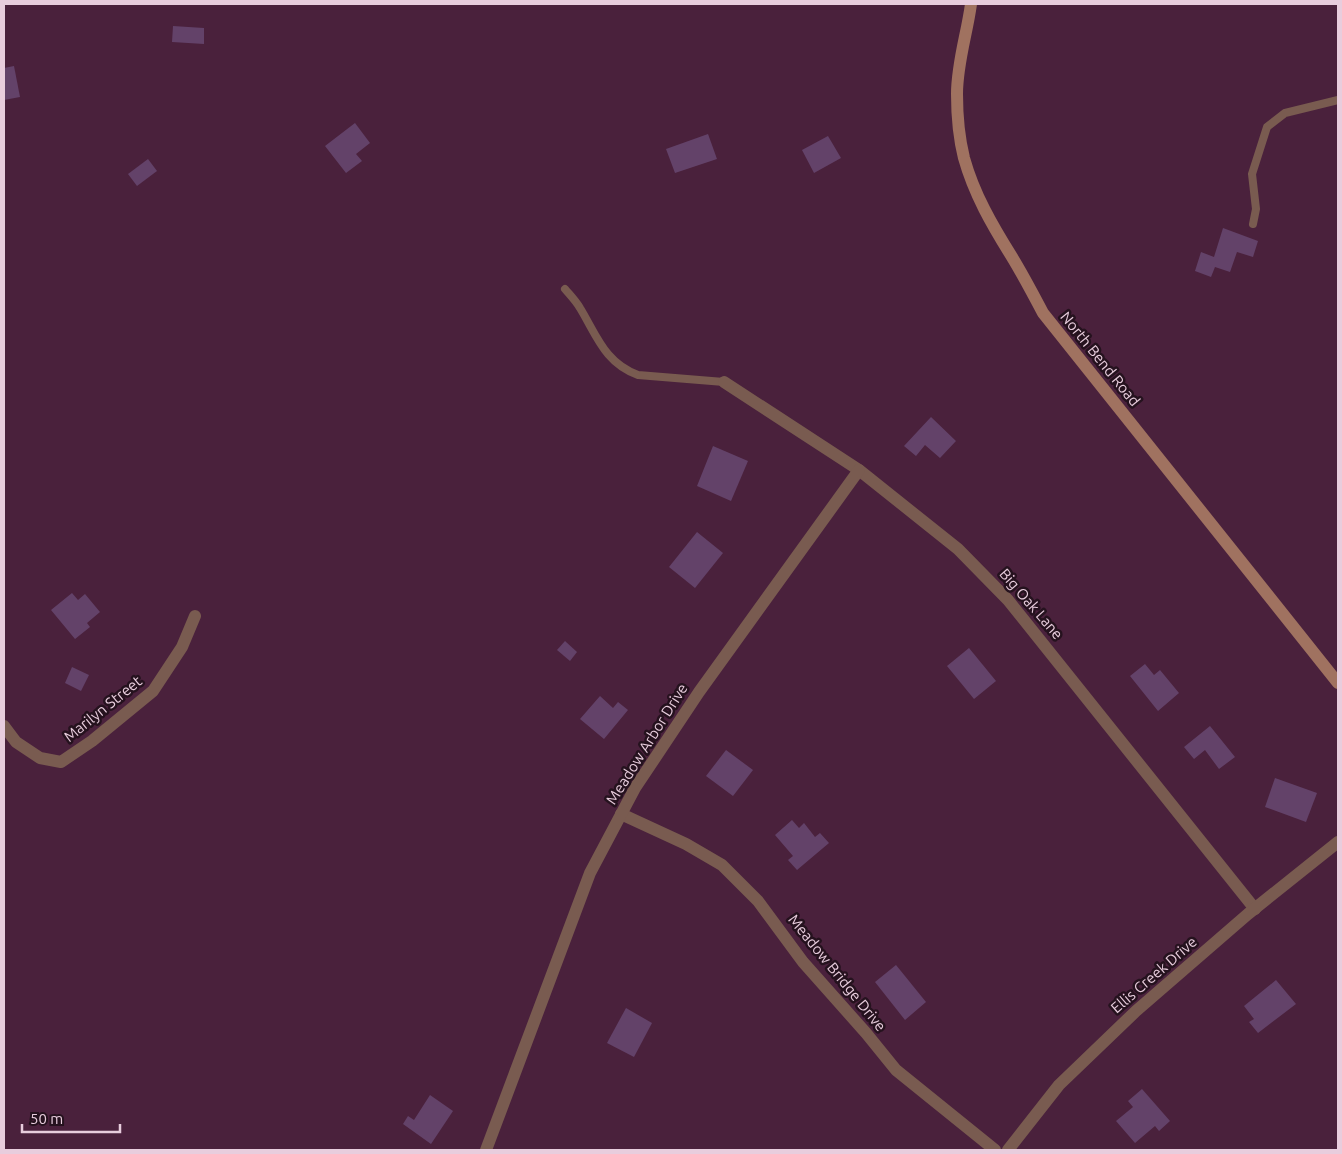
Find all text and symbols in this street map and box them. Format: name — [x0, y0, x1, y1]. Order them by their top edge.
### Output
street label: North Bend Road — [1057, 308, 1144, 409]
street label: Big Oak Lane — [996, 565, 1067, 642]
street label: Marilyn Street — [60, 672, 145, 745]
street label: Meadow Arbor Drive — [602, 680, 691, 807]
street label: Meadow Bridge Drive — [785, 911, 890, 1034]
street label: Ellis Creek Drive — [1107, 933, 1200, 1016]
scale bar — [22, 1102, 120, 1134]
text: 50 m — [30, 1110, 63, 1127]

